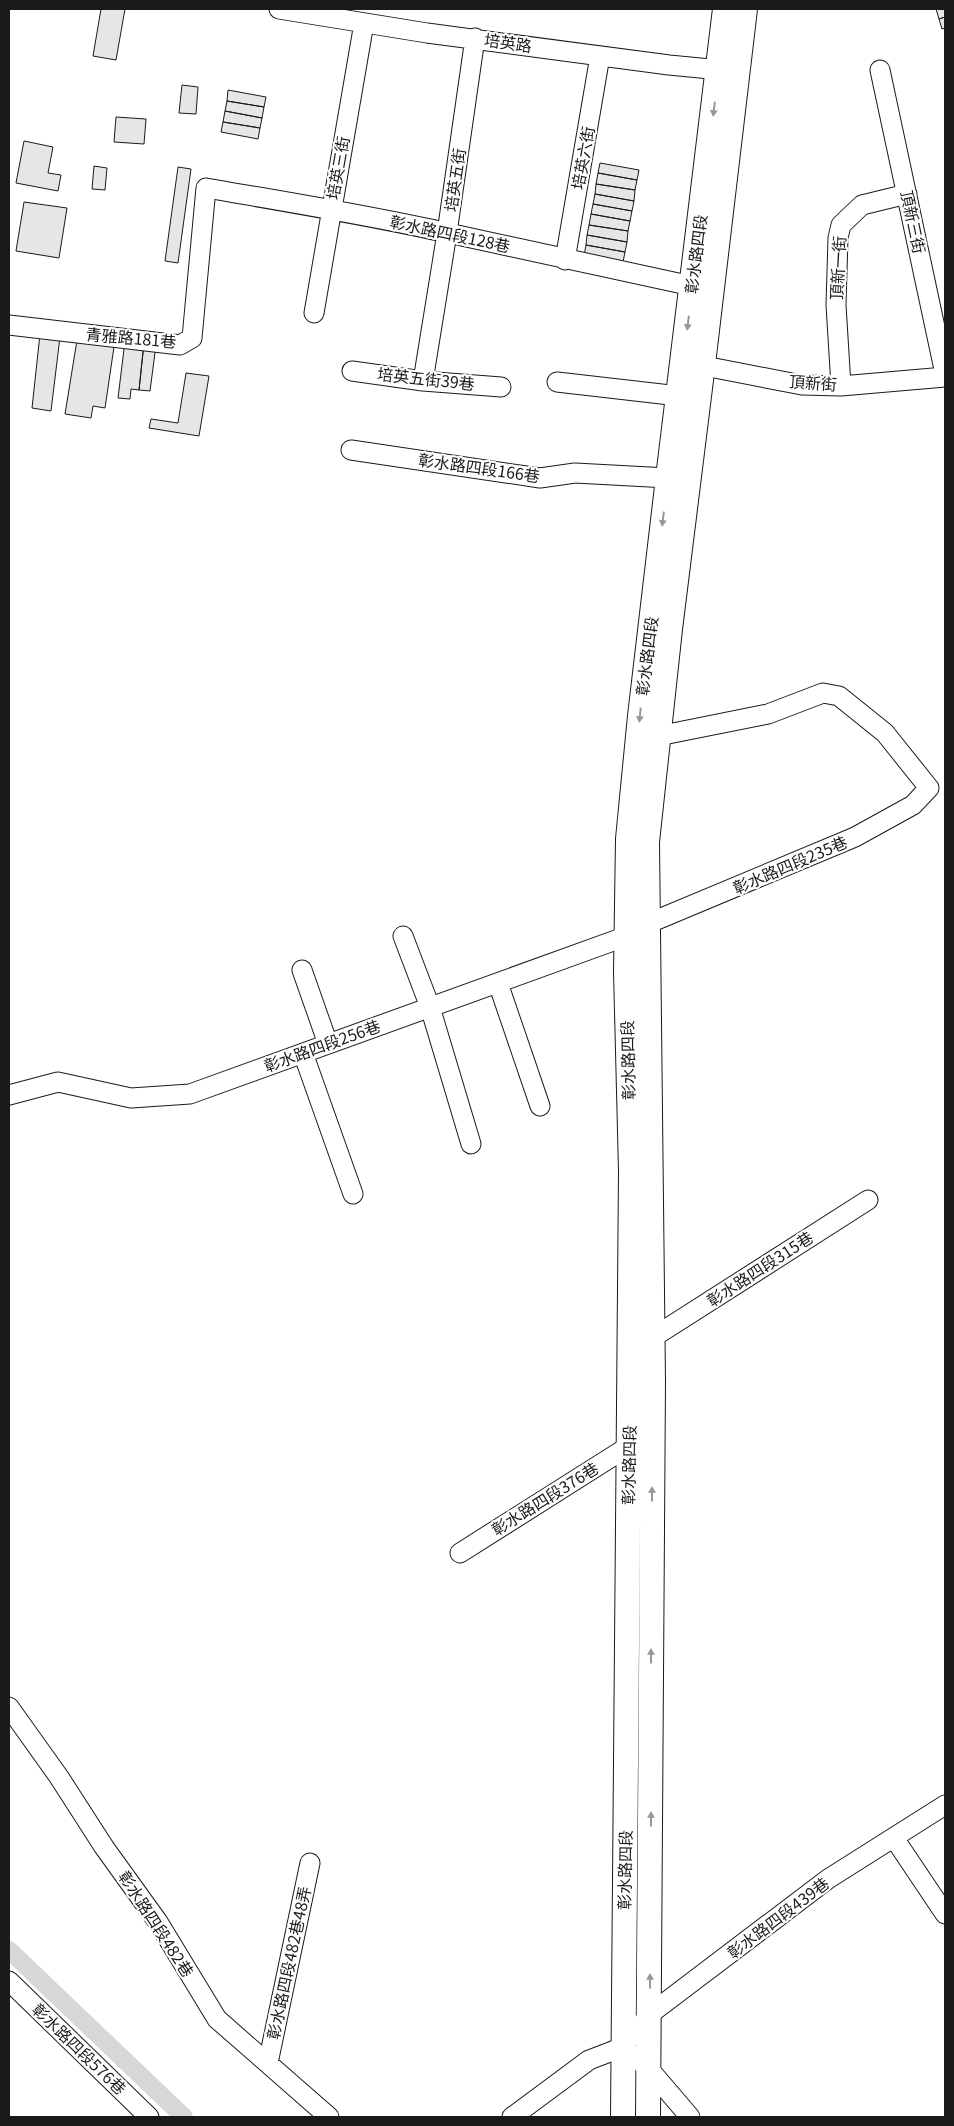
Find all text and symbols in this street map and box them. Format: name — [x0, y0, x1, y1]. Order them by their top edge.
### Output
street label: 培英路 — [483, 27, 534, 57]
one-way arrow — [710, 102, 718, 118]
street label: 培英六街 — [565, 124, 599, 191]
street label: 培英三街 — [320, 134, 354, 201]
street label: 培英五街 — [438, 146, 470, 213]
street label: 頂新三街 — [896, 188, 932, 256]
street label: 彰水路四段128巷 — [388, 209, 513, 258]
street label: 彰水路四段 — [678, 213, 712, 295]
street label: 頂新一街 — [823, 235, 851, 301]
one-way arrow — [684, 315, 692, 331]
street label: 青雅路181巷 — [85, 321, 177, 353]
street label: 培英五街39巷 — [376, 361, 476, 395]
street label: 頂新街 — [788, 368, 838, 396]
street label: 彰水路四段166巷 — [417, 447, 542, 487]
one-way arrow — [659, 511, 667, 527]
street label: 彰水路四段 — [629, 615, 663, 697]
one-way arrow — [636, 707, 644, 723]
street label: 彰水路四段235巷 — [728, 829, 851, 899]
street label: 彰水路四段256巷 — [260, 1013, 383, 1077]
street label: 彰水路四段 — [614, 1020, 640, 1100]
street label: 彰水路四段315巷 — [701, 1225, 817, 1312]
street label: 彰水路四段 — [615, 1425, 641, 1505]
street label: 彰水路四段376巷 — [486, 1455, 603, 1541]
one-way arrow — [648, 1485, 656, 1501]
one-way arrow — [648, 1648, 656, 1664]
one-way arrow — [647, 1810, 655, 1826]
street label: 彰水路四段 — [611, 1830, 637, 1910]
street label: 彰水路四段482巷 — [113, 1865, 200, 1981]
street label: 彰水路四段439巷 — [721, 1871, 834, 1964]
street label: 彰水路四段482巷48弄 — [260, 1884, 316, 2042]
one-way arrow — [646, 1973, 654, 1989]
street label: 彰水路四段576巷 — [27, 1997, 132, 2100]

